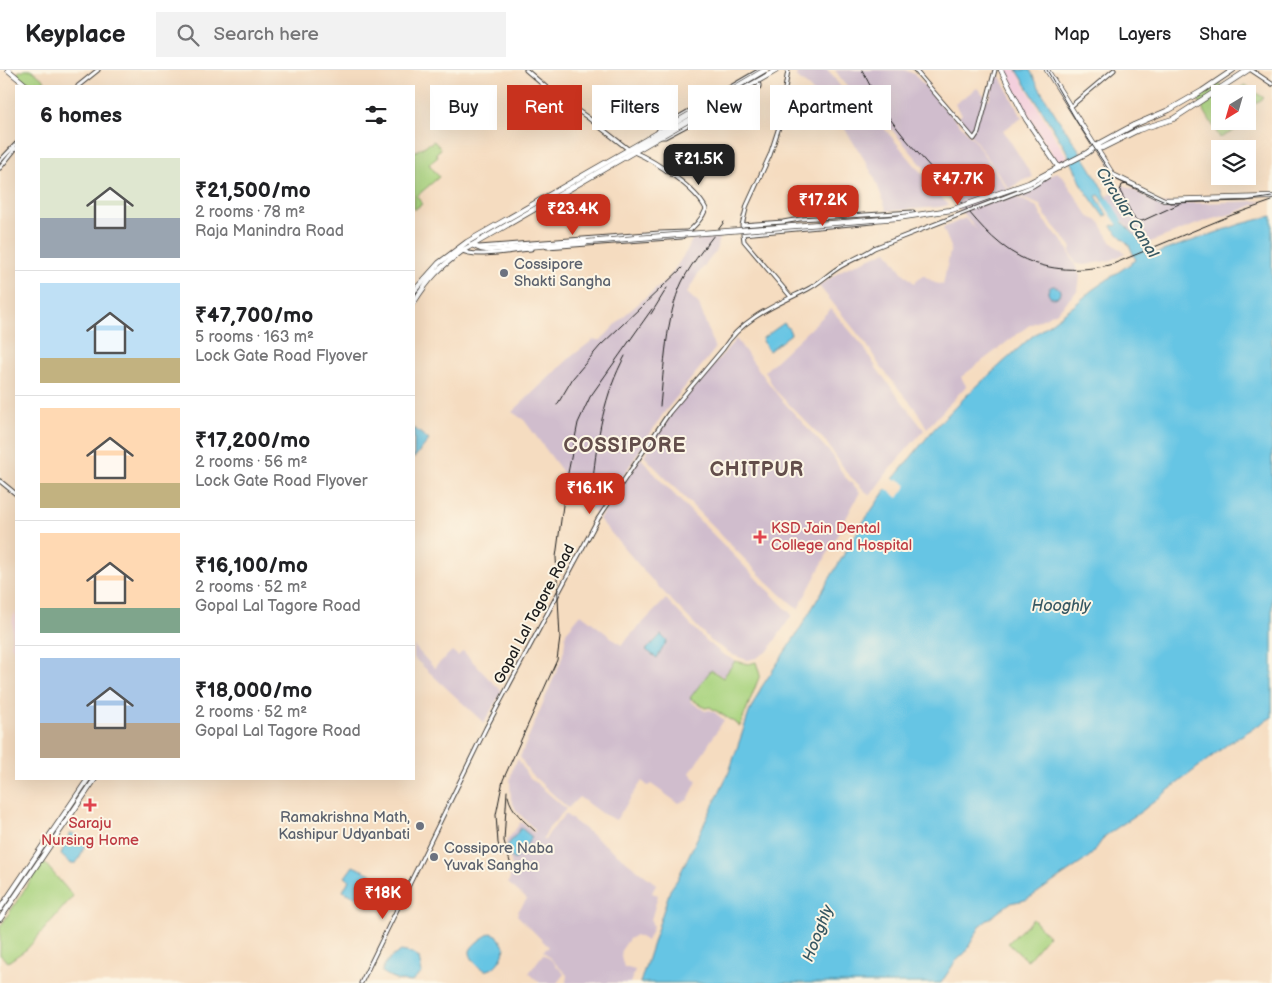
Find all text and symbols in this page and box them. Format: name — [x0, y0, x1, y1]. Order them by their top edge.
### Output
search box — [156, 12, 506, 57]
text: Keyplace — [25, 20, 126, 49]
icon: search — [174, 21, 202, 49]
text: Search here — [214, 23, 319, 46]
text: Map — [1054, 24, 1090, 45]
text: Layers — [1118, 24, 1171, 45]
text: Share — [1199, 24, 1247, 45]
chip: Buy — [430, 85, 497, 130]
chip: Rent — [507, 85, 582, 130]
chip: Filters — [592, 85, 678, 130]
chip: New — [688, 85, 760, 130]
chip: Apartment — [770, 85, 891, 130]
north arrow — [1211, 85, 1256, 130]
map controls — [1211, 85, 1256, 185]
icon: filters — [362, 101, 390, 129]
text: 6 homes — [40, 103, 122, 128]
button: layers — [1211, 140, 1256, 185]
pin: ₹21.5K — [658, 144, 740, 186]
text: ₹21.5K — [675, 150, 723, 169]
pin: ₹47.7K — [917, 164, 999, 206]
water label: Circular Canal — [1091, 164, 1163, 263]
text: ₹47.7K — [933, 170, 983, 189]
icon: home — [80, 178, 140, 238]
text: ₹21,500/mo — [195, 178, 311, 203]
pin: ₹17.2K — [782, 184, 864, 227]
text: ₹17.2K — [799, 191, 847, 210]
pin: ₹23.4K — [532, 194, 614, 236]
text: ₹23.4K — [547, 200, 599, 219]
text: 2 rooms · 78 m² — [195, 203, 305, 222]
text: Raja Manindra Road — [195, 222, 344, 241]
place label: Cossipore Shakti Sangha — [514, 255, 611, 291]
marker: Cossipore Shakti Sangha — [498, 267, 510, 279]
icon: home — [80, 303, 140, 363]
text: ₹47,700/mo — [195, 303, 313, 328]
text: 5 rooms · 163 m² — [195, 328, 314, 347]
text: Lock Gate Road Flyover — [195, 347, 367, 366]
icon: home — [80, 428, 140, 488]
text: ₹17,200/mo — [195, 428, 310, 453]
district label: COSSIPORE — [564, 434, 686, 458]
text: 2 rooms · 56 m² — [195, 453, 307, 472]
district label: CHITPUR — [710, 458, 804, 482]
text: Lock Gate Road Flyover — [195, 472, 367, 491]
pin: ₹16.1K — [549, 472, 631, 515]
text: ₹16.1K — [567, 479, 613, 498]
place label: KSD Jain Dental College and Hospital — [771, 519, 912, 555]
marker: KSD Jain Dental College and Hospital — [753, 530, 767, 544]
street label: Gopal Lal Tagore Road — [490, 541, 579, 687]
icon: home — [80, 553, 140, 613]
text: ₹16,100/mo — [195, 553, 308, 578]
text: 2 rooms · 52 m² — [195, 578, 307, 597]
text: Gopal Lal Tagore Road — [195, 597, 361, 616]
water label: Hooghly — [1031, 597, 1091, 616]
icon: home — [80, 678, 140, 738]
text: ₹18,000/mo — [195, 678, 312, 703]
text: 2 rooms · 52 m² — [195, 703, 307, 722]
text: Gopal Lal Tagore Road — [195, 722, 361, 741]
marker: Saraju Nursing Home — [83, 798, 97, 812]
place label: Ramakrishna Math, Kashipur Udyanbati — [278, 808, 410, 844]
place label: Saraju Nursing Home — [41, 814, 139, 850]
marker: Ramakrishna Math, Kashipur Udyanbati — [414, 820, 426, 832]
place label: Cossipore Naba Yuvak Sangha — [443, 839, 554, 875]
marker: Cossipore Naba Yuvak Sangha — [428, 851, 440, 863]
pin: ₹18K — [353, 878, 413, 920]
text: ₹18K — [365, 884, 401, 903]
water label: Hooghly — [799, 902, 838, 964]

